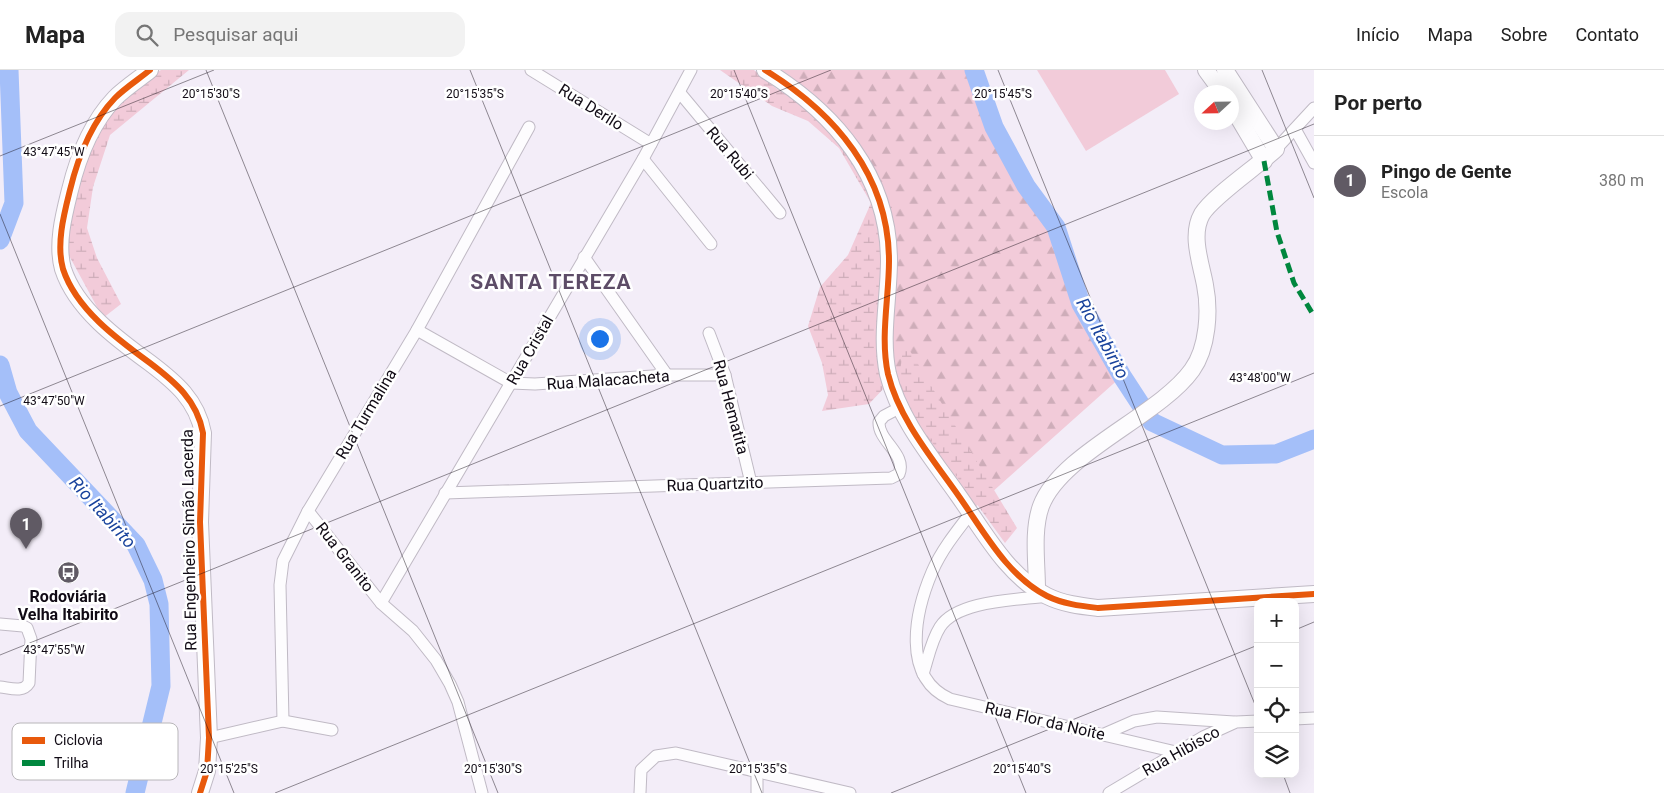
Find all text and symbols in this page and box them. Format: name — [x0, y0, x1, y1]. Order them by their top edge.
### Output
search box — [115, 12, 465, 57]
text: Mapa — [25, 21, 85, 49]
icon: search — [133, 21, 161, 49]
text: Pesquisar aqui — [173, 23, 298, 46]
text: Início — [1356, 24, 1399, 45]
text: Mapa — [1427, 24, 1473, 45]
text: Sobre — [1501, 24, 1547, 45]
text: Contato — [1575, 24, 1639, 45]
street label: Rua Derilo — [555, 80, 627, 134]
north arrow — [1194, 85, 1239, 130]
text: 20°15'30"S — [182, 87, 240, 101]
text: 20°15'35"S — [446, 87, 504, 101]
text: 20°15'40"S — [710, 87, 768, 101]
text: 20°15'45"S — [974, 87, 1032, 101]
text: Por perto — [1334, 91, 1422, 115]
street label: Rua Rubi — [703, 123, 757, 183]
text: 43°47'45"W — [23, 145, 85, 159]
text: Pingo de Gente — [1381, 160, 1511, 183]
text: 1 — [1345, 171, 1355, 190]
text: 380 m — [1599, 171, 1644, 190]
text: Escola — [1381, 183, 1428, 202]
district label: SANTA TEREZA — [470, 270, 632, 294]
water label: Rio Itabirito — [1072, 294, 1134, 382]
street label: Rua Cristal — [502, 312, 558, 388]
your location — [587, 326, 613, 352]
street label: Rua Hematita — [709, 358, 753, 456]
street label: Rua Turmalina — [332, 365, 400, 463]
street label: Rua Malacacheta — [546, 366, 670, 394]
text: 43°48'00"W — [1229, 371, 1291, 385]
text: 43°47'50"W — [23, 394, 85, 408]
street label: Rua Engenheiro Simão Lacerda — [178, 429, 200, 651]
water label: Rio Itabirito — [65, 472, 141, 552]
street label: Rua Quartzito — [666, 473, 764, 495]
pin: 1 — [10, 508, 42, 549]
street label: Rua Granito — [312, 518, 378, 596]
bus stop icon: Rodoviária Velha Itabirito — [56, 560, 80, 584]
place label: Rodoviária Velha Itabirito — [18, 587, 118, 624]
map controls — [1254, 598, 1299, 778]
button: + — [1254, 598, 1299, 643]
text: 43°47'55"W — [23, 643, 85, 657]
button: − — [1254, 643, 1299, 688]
button: locate — [1254, 688, 1299, 733]
street label: Rua Flor da Noite — [983, 698, 1107, 744]
street label: Rua Hibisco — [1139, 722, 1223, 780]
legend — [12, 723, 178, 780]
text: Ciclovia — [54, 732, 103, 748]
button: layers — [1254, 733, 1299, 778]
text: Trilha — [54, 755, 89, 771]
text: 20°15'25"S — [200, 762, 258, 776]
text: 20°15'30"S — [464, 762, 522, 776]
text: 20°15'35"S — [729, 762, 787, 776]
text: 20°15'40"S — [993, 762, 1051, 776]

